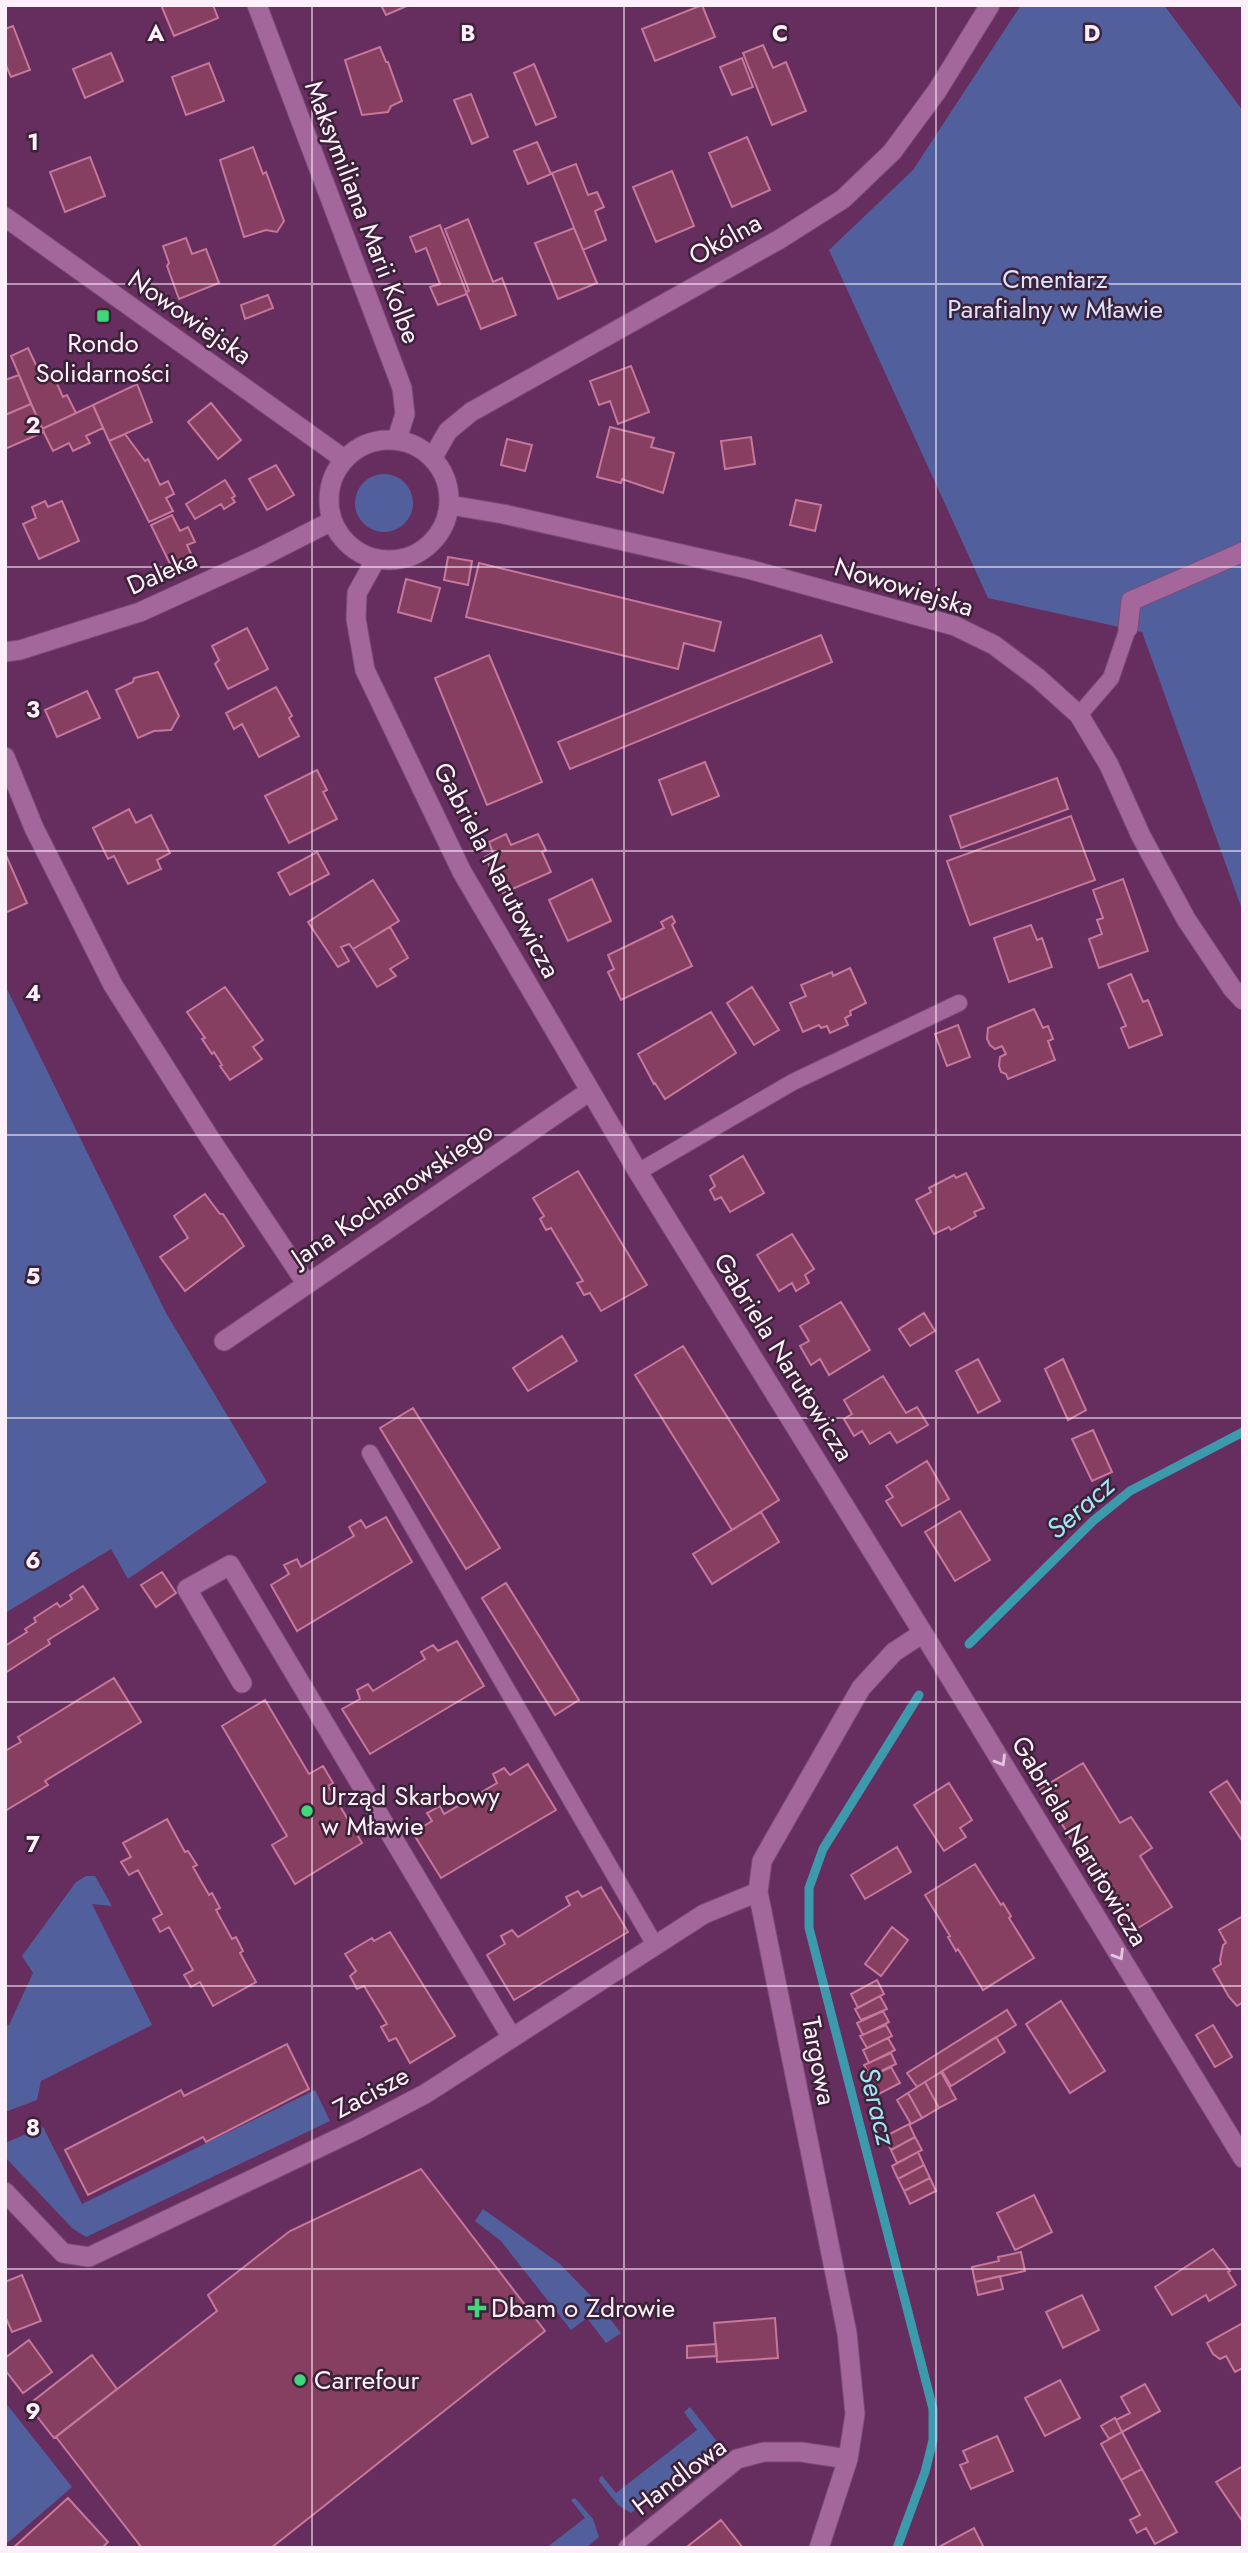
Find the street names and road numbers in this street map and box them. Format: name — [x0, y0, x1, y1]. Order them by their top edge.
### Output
street label: Maksymiliana Marii Kolbe — [295, 75, 431, 349]
street label: Okólna — [682, 203, 768, 275]
street label: Nowowiejska — [120, 260, 260, 374]
street label: Daleka — [121, 540, 203, 604]
street label: Nowowiejska — [830, 548, 978, 626]
street label: Gabriela Narutowicza — [424, 755, 570, 985]
street label: Jana Kochanowskiego — [281, 1112, 500, 1277]
street label: Gabriela Narutowicza — [704, 1245, 864, 1469]
street label: Gabriela Narutowicza — [1002, 1729, 1158, 1953]
street label: Targowa — [792, 2014, 846, 2108]
street label: Zacisze — [326, 2056, 416, 2128]
street label: Handlowa — [624, 2428, 734, 2524]

